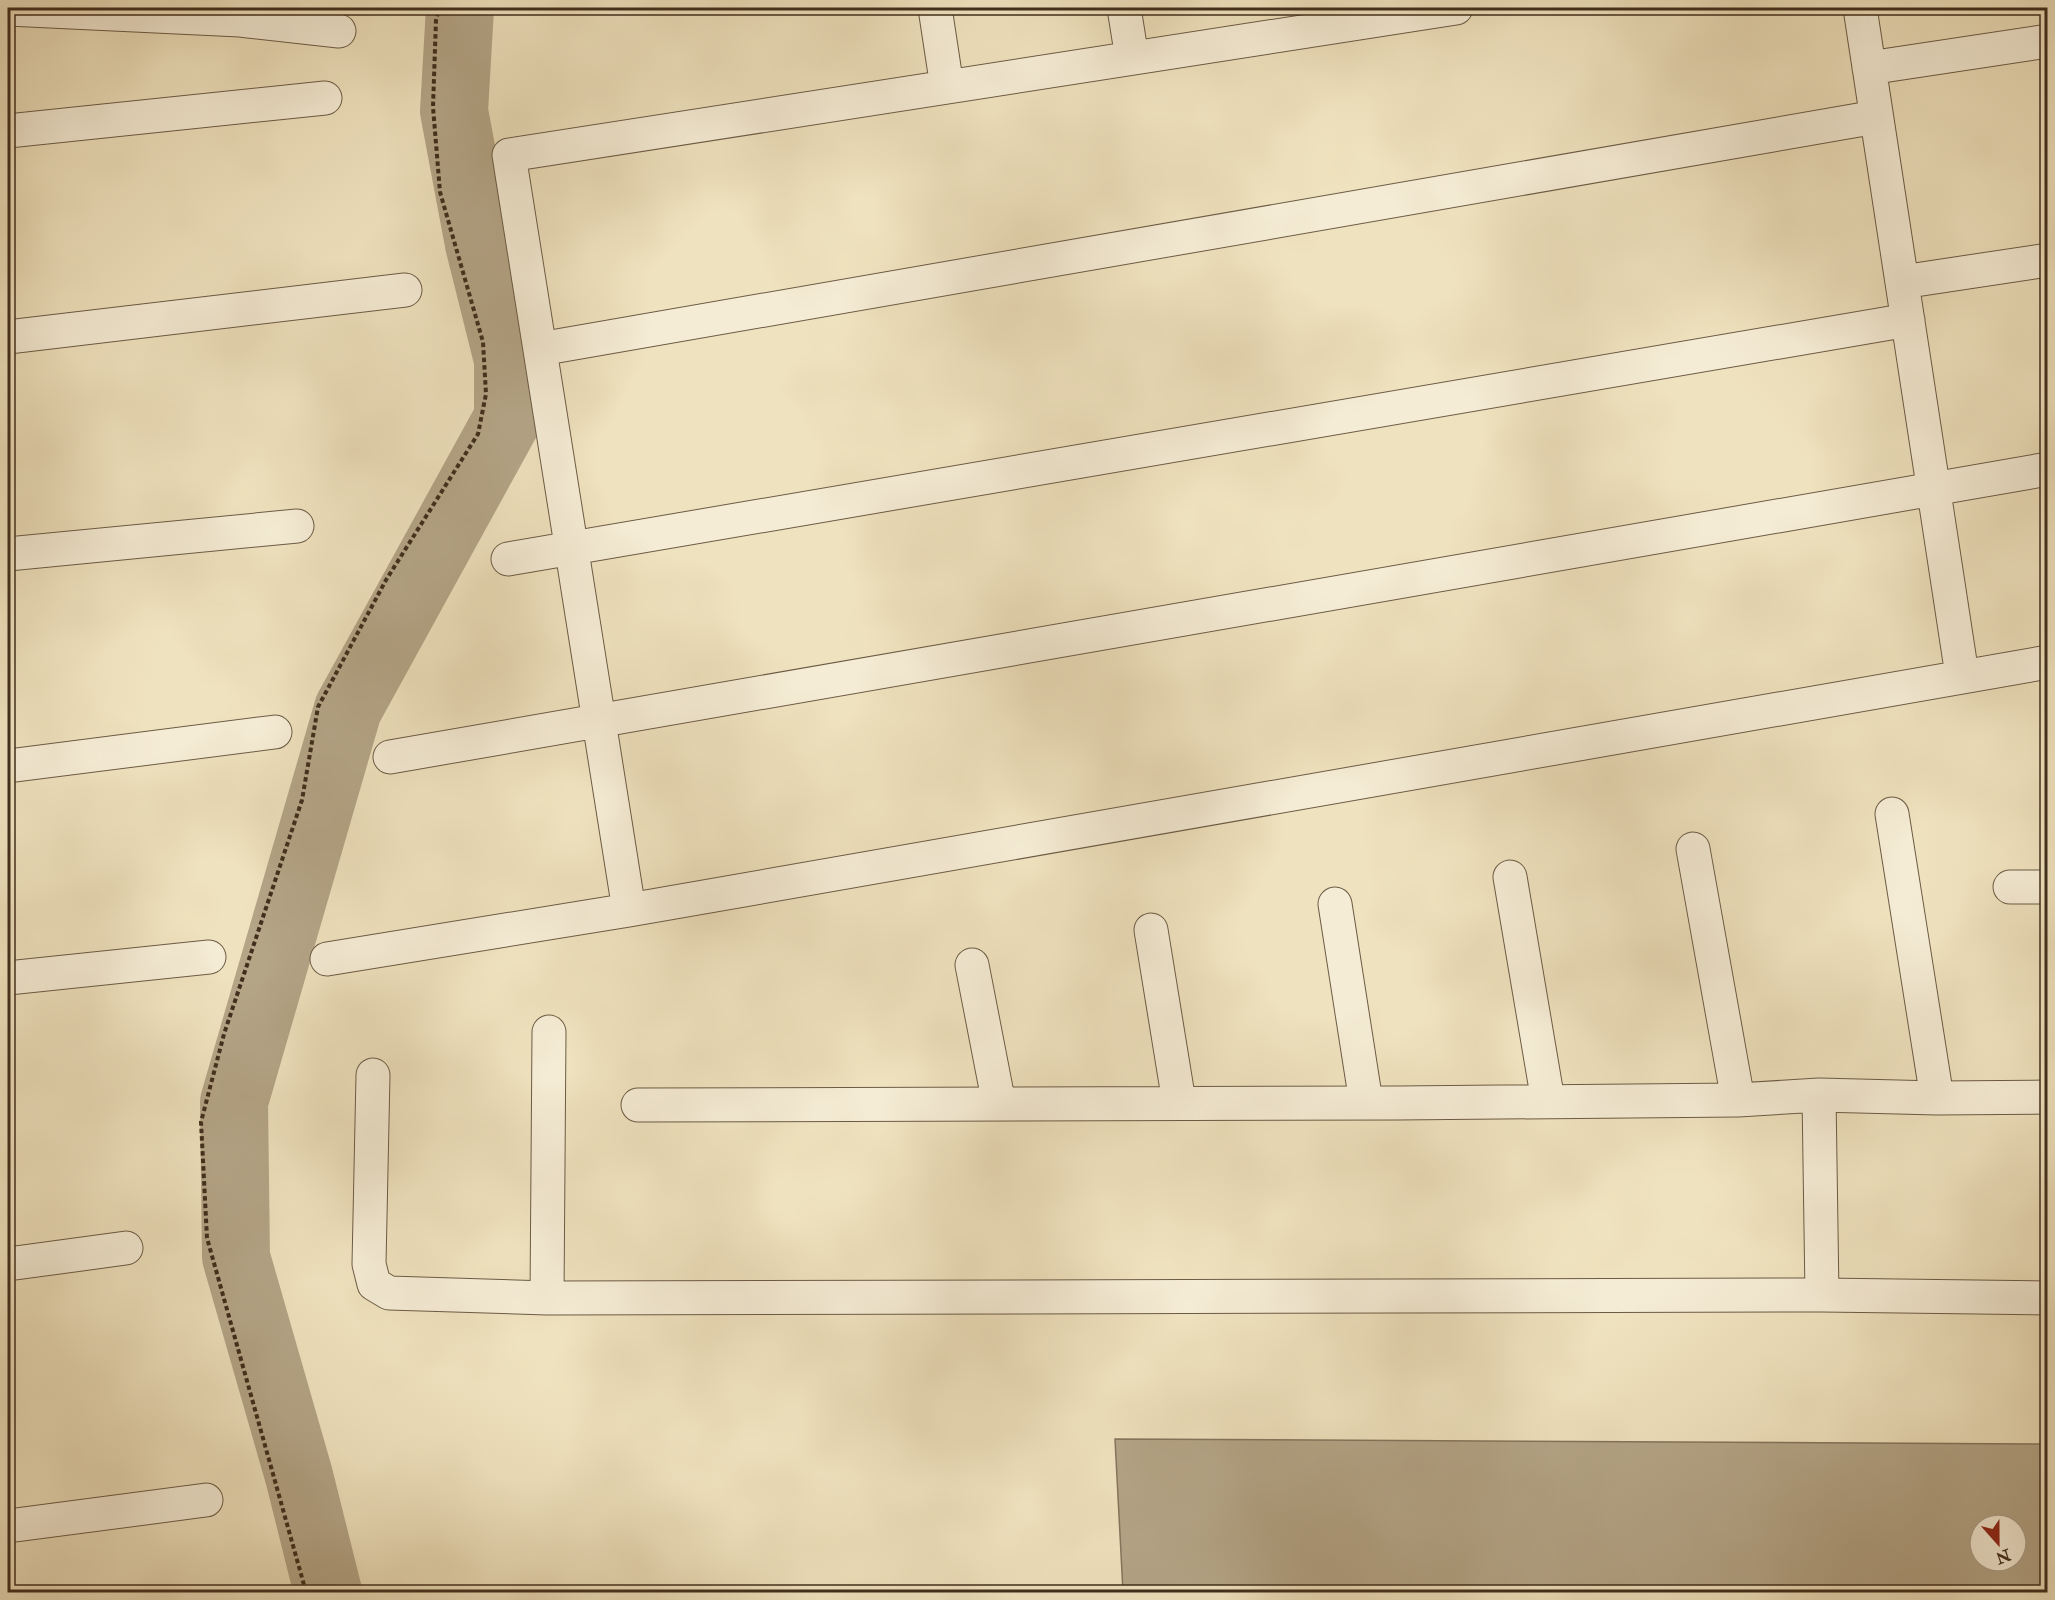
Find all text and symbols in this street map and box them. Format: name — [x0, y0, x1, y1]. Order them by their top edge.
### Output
north arrow — [1968, 1513, 2028, 1573]
text: N — [1992, 1544, 2014, 1568]

